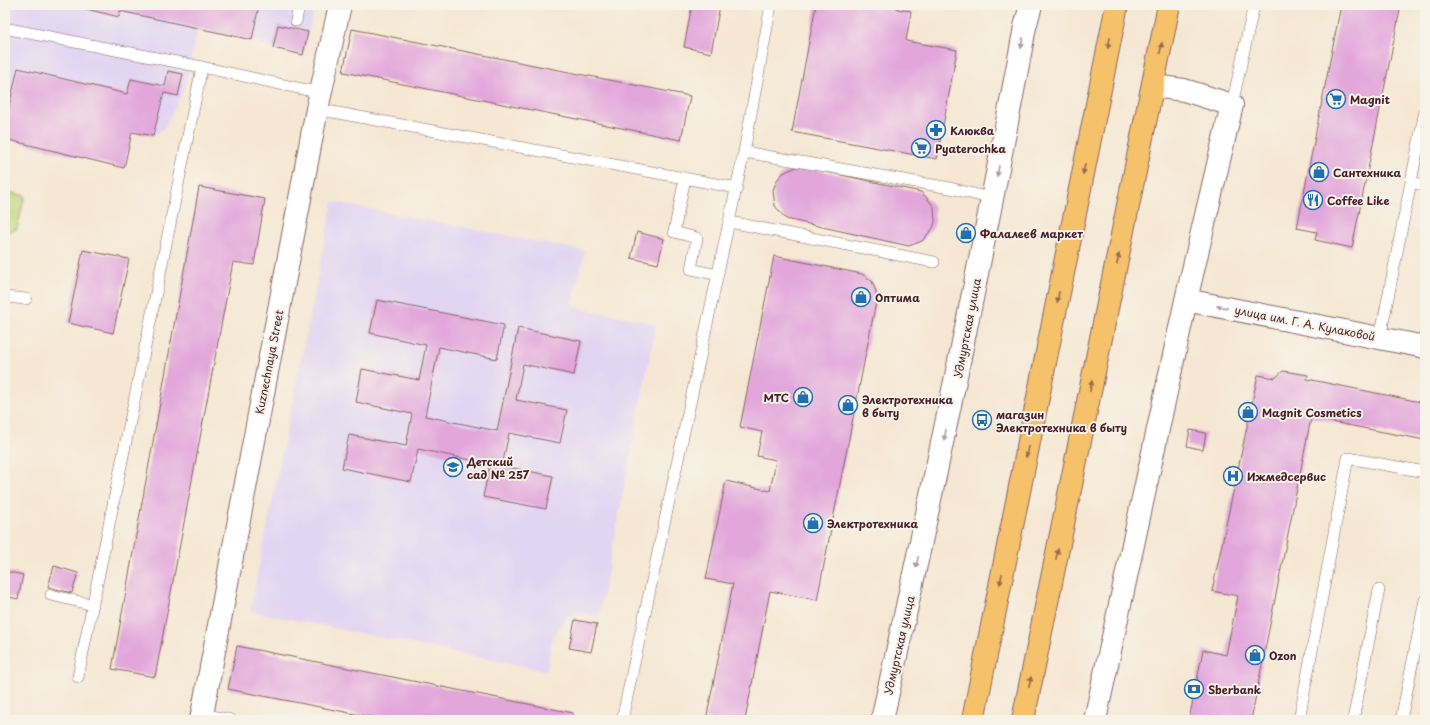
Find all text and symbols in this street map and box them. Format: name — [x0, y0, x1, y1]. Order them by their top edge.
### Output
one-way arrow — [1019, 37, 1025, 49]
one-way arrow — [1106, 37, 1112, 49]
one-way arrow — [1158, 42, 1164, 54]
supermarket icon: Magnit — [1325, 88, 1347, 110]
place label: Magnit — [1350, 91, 1390, 108]
pharmacy icon: Клюква — [925, 119, 947, 141]
place label: Клюква — [950, 122, 995, 139]
supermarket icon: Pyaterochka — [910, 137, 932, 159]
place label: Pyaterochka — [935, 140, 1007, 157]
shop icon: Сантехника — [1308, 161, 1330, 183]
one-way arrow — [1080, 163, 1086, 176]
place label: Сантехника — [1333, 164, 1402, 181]
one-way arrow — [995, 165, 1001, 177]
restaurant icon: Coffee Like — [1302, 189, 1324, 211]
place label: Coffee Like — [1327, 192, 1390, 209]
shop icon: Фалалеев маркет — [955, 222, 977, 244]
place label: Фалалеев маркет — [980, 225, 1083, 242]
one-way arrow — [1115, 253, 1121, 265]
street label: Удмуртская улица — [949, 277, 985, 379]
shop icon: Оптима — [850, 286, 872, 308]
place label: Оптима — [875, 289, 920, 306]
one-way arrow — [1055, 291, 1061, 303]
street label: улица им. Г. А. Кулаковой — [1233, 301, 1377, 345]
one-way arrow — [1216, 303, 1228, 309]
street label: Kuznechnaya Street — [251, 308, 288, 416]
one-way arrow — [1089, 380, 1095, 392]
shop icon: МТС — [792, 386, 814, 408]
place label: МТС — [763, 389, 789, 406]
place label: Электротехника в быту — [862, 391, 953, 421]
shop icon: Электротехника в быту — [837, 394, 859, 416]
shop icon: Magnit Cosmetics — [1237, 401, 1259, 423]
place label: Magnit Cosmetics — [1262, 404, 1362, 421]
place label: магазин Электротехника в быту — [996, 406, 1127, 436]
bus stop icon: магазин Электротехника в быту — [971, 409, 993, 431]
one-way arrow — [941, 429, 947, 442]
one-way arrow — [1024, 446, 1030, 458]
place label: Детский сад № 257 — [466, 453, 530, 483]
school or university icon: Детский сад № 257 — [442, 456, 464, 478]
hospital icon: Ижмедсервис — [1222, 465, 1244, 487]
place label: Ижмедсервис — [1247, 468, 1326, 485]
shop icon: Электротехника — [802, 512, 824, 534]
place label: Электротехника — [827, 515, 918, 532]
one-way arrow — [1054, 548, 1060, 561]
one-way arrow — [913, 556, 919, 569]
one-way arrow — [998, 573, 1004, 585]
street label: Удмуртская улица — [879, 594, 919, 696]
shop icon: Ozon — [1244, 644, 1266, 666]
place label: Ozon — [1269, 647, 1297, 664]
one-way arrow — [1028, 676, 1034, 688]
bank icon: Sberbank — [1183, 678, 1205, 700]
place label: Sberbank — [1208, 681, 1262, 698]

